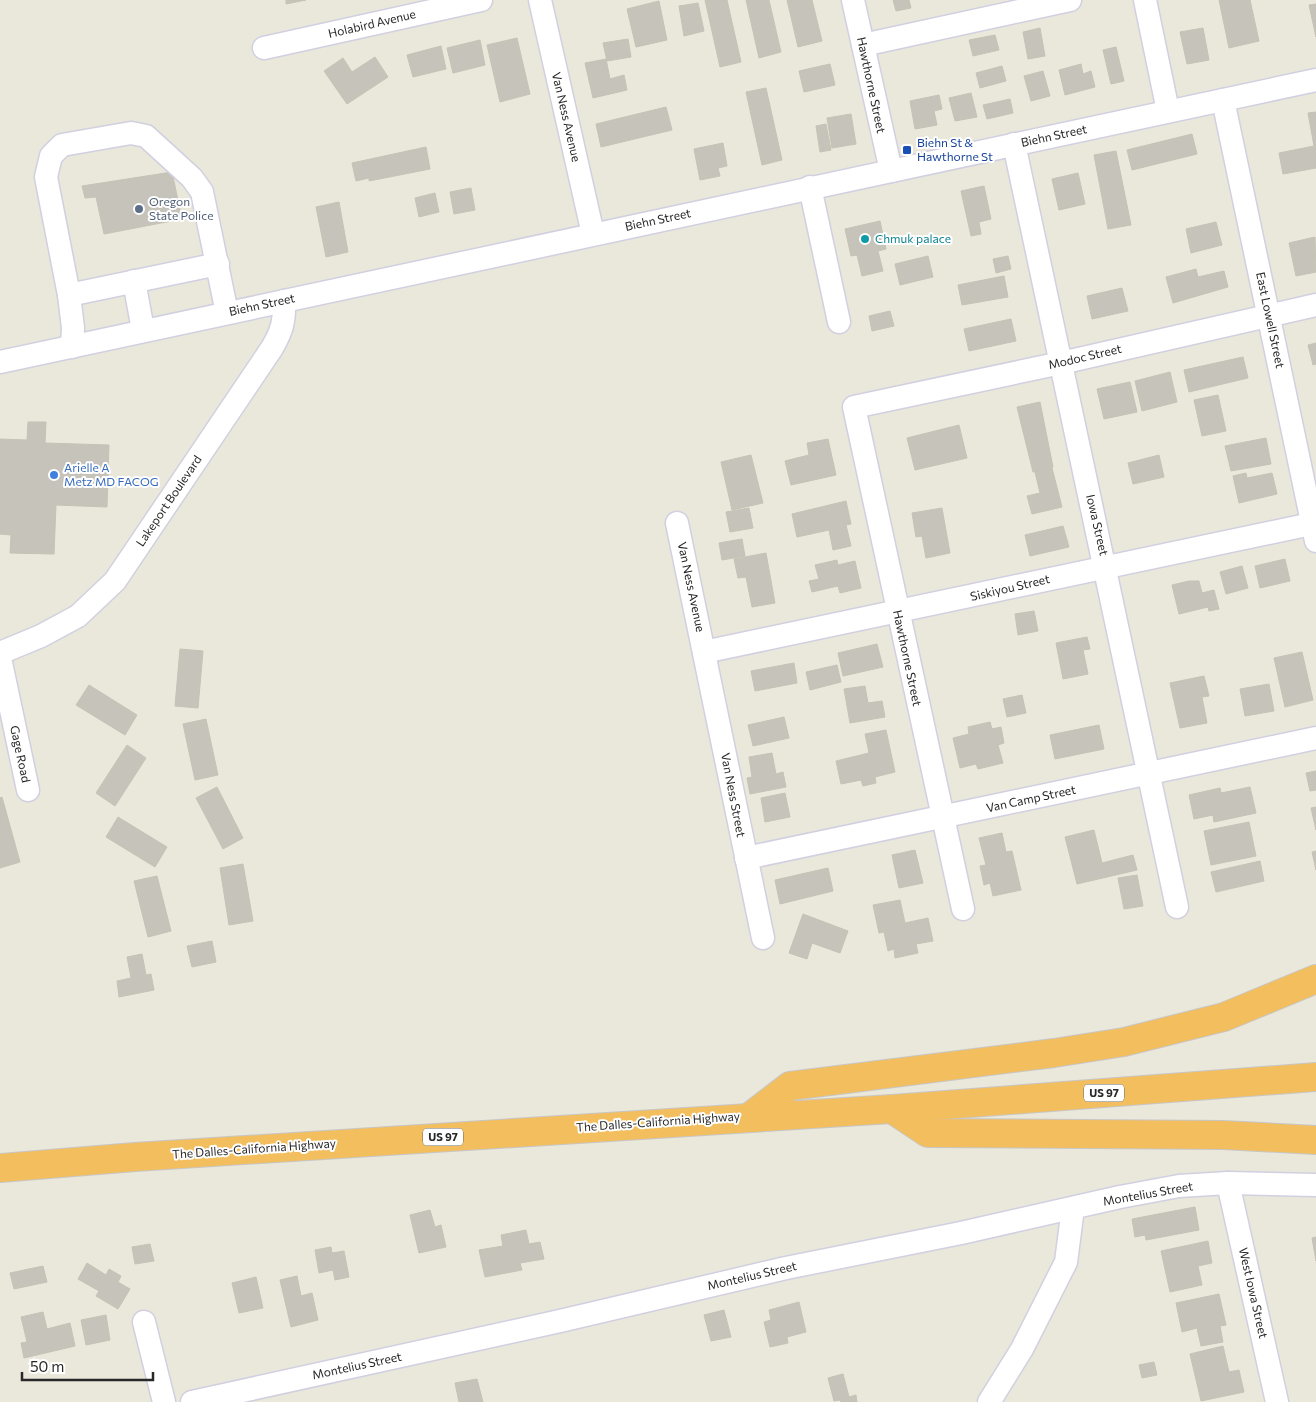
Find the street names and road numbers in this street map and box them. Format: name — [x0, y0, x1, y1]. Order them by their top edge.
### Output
street label: Holabird Avenue — [327, 6, 417, 40]
street label: Hawthorne Street — [855, 35, 889, 134]
street label: Van Ness Avenue — [550, 71, 584, 163]
street label: Biehn Street — [1019, 121, 1088, 149]
street label: Biehn Street — [623, 205, 692, 233]
street label: East Lowell Street — [1254, 270, 1288, 369]
street label: Biehn Street — [227, 290, 296, 318]
street label: Modoc Street — [1047, 341, 1123, 371]
street label: Lakeport Boulevard — [133, 452, 204, 549]
street label: Iowa Street — [1084, 493, 1112, 557]
street label: Van Ness Avenue — [676, 541, 708, 633]
street label: Siskiyou Street — [969, 571, 1051, 603]
street label: Hawthorne Street — [891, 608, 925, 707]
street label: Gage Road — [8, 724, 34, 784]
street label: Van Ness Street — [719, 751, 749, 838]
street label: Van Camp Street — [985, 782, 1077, 814]
road number: US 97 — [1084, 1084, 1124, 1102]
street label: The Dalles-California Highway — [576, 1108, 740, 1134]
road number: US 97 — [423, 1128, 463, 1146]
street label: The Dalles-California Highway — [172, 1135, 336, 1161]
street label: Montelius Street — [1102, 1178, 1194, 1208]
street label: West Iowa Street — [1237, 1246, 1271, 1340]
street label: Montelius Street — [706, 1258, 798, 1292]
street label: Montelius Street — [311, 1349, 403, 1381]

